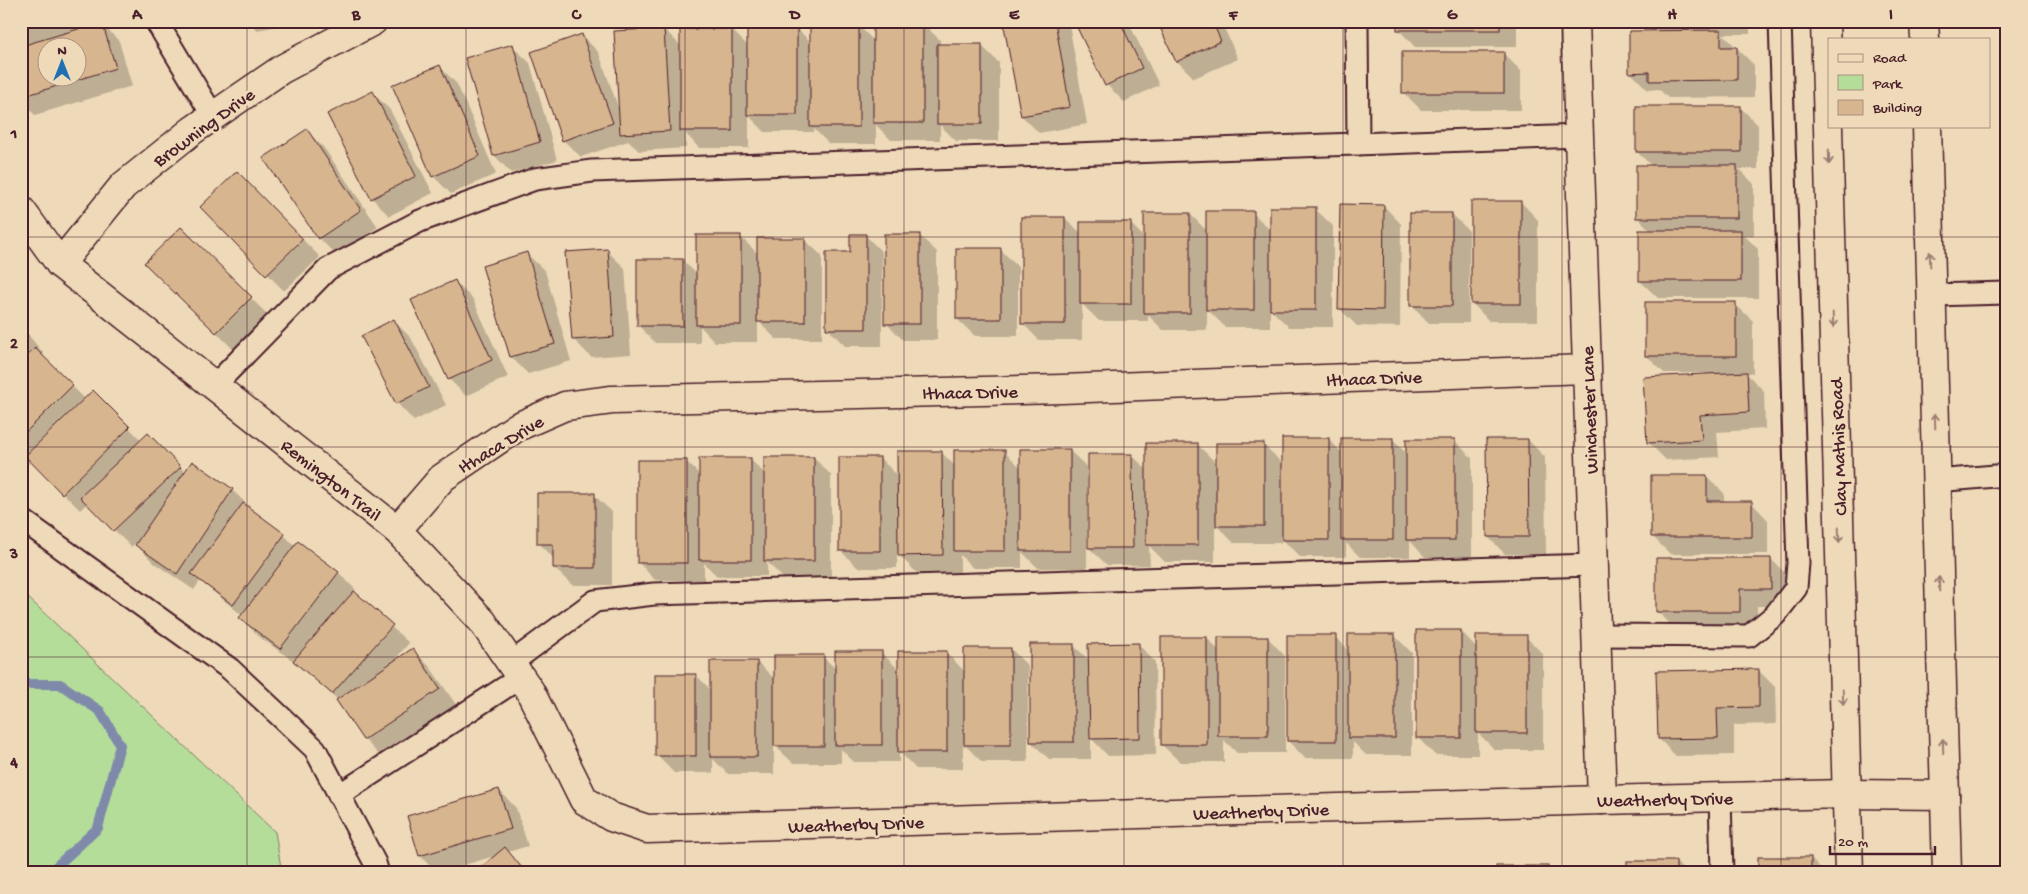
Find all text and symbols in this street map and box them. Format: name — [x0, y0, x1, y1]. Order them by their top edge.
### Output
text: A — [131, 7, 143, 26]
text: B — [351, 7, 361, 26]
text: C — [571, 7, 582, 26]
text: D — [788, 7, 801, 26]
text: E — [1009, 7, 1020, 26]
text: F — [1228, 7, 1239, 26]
text: G — [1447, 7, 1458, 26]
text: H — [1667, 7, 1677, 26]
text: I — [1889, 7, 1893, 26]
north arrow — [38, 38, 88, 88]
legend — [1828, 38, 1990, 128]
text: N — [57, 43, 67, 60]
text: Road — [1873, 50, 1907, 68]
text: Park — [1872, 76, 1903, 94]
street label: Browning Drive — [149, 84, 260, 174]
text: Building — [1872, 100, 1922, 118]
text: 1 — [10, 126, 17, 145]
one-way arrow — [1824, 149, 1834, 165]
one-way arrow — [1926, 251, 1935, 267]
one-way arrow — [1828, 312, 1838, 328]
text: 2 — [10, 336, 18, 355]
street label: Winchester Lane — [1578, 345, 1605, 474]
street label: Ithaca Drive — [1326, 367, 1423, 394]
street label: Clay Mathis Road — [1827, 376, 1854, 516]
street label: Ithaca Drive — [922, 382, 1018, 407]
street label: Ithaca Drive — [455, 411, 549, 481]
one-way arrow — [1930, 414, 1939, 430]
street label: Remington Trail — [275, 435, 385, 528]
one-way arrow — [1834, 526, 1844, 543]
text: 3 — [9, 546, 18, 565]
one-way arrow — [1934, 576, 1944, 592]
one-way arrow — [1839, 689, 1848, 705]
one-way arrow — [1939, 738, 1948, 754]
text: 4 — [9, 755, 18, 774]
street label: Weatherby Drive — [1597, 789, 1734, 814]
street label: Weatherby Drive — [1193, 800, 1330, 827]
street label: Weatherby Drive — [788, 813, 925, 840]
scale bar — [1830, 824, 1936, 856]
text: 20 m — [1838, 834, 1868, 852]

